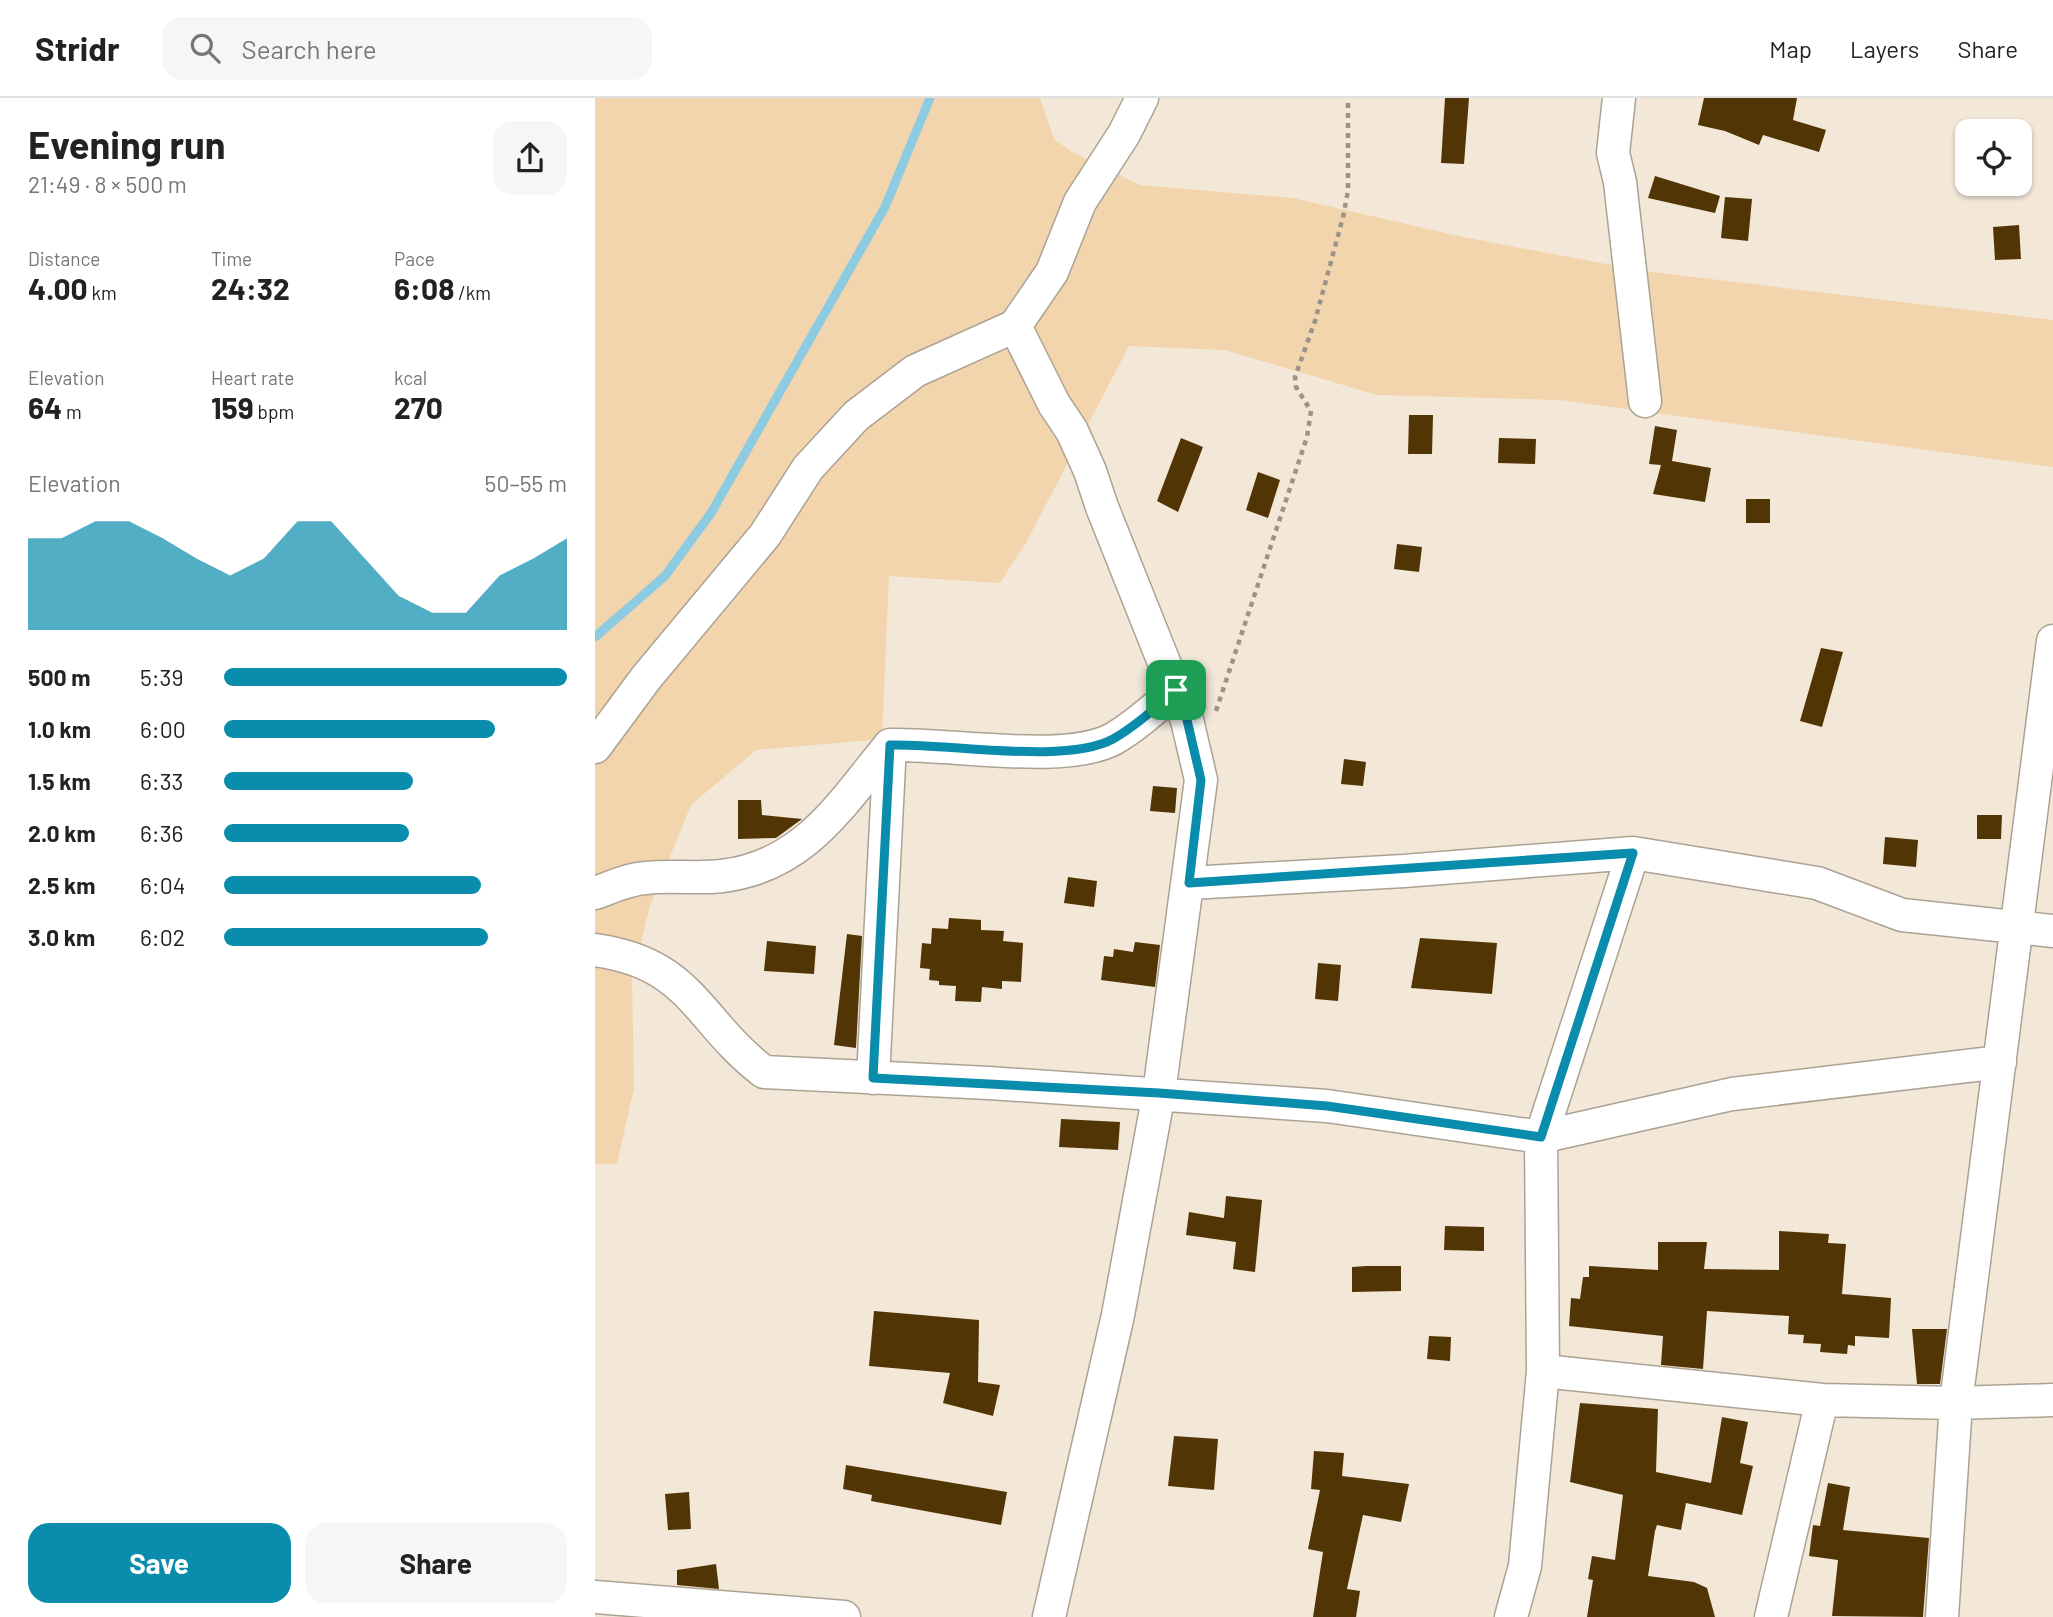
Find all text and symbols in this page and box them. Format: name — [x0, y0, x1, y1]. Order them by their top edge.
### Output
search box — [162, 17, 652, 80]
text: Stridr — [35, 28, 120, 68]
icon: search — [186, 29, 224, 67]
text: Search here — [242, 33, 377, 64]
text: Map — [1769, 34, 1812, 63]
text: Layers — [1850, 34, 1919, 63]
text: Share — [1957, 34, 2018, 63]
map controls — [1955, 119, 2032, 196]
button: locate — [1955, 119, 2032, 196]
text: Evening run — [28, 121, 226, 167]
button: share — [493, 121, 567, 195]
text: 21:49 · 8 × 500 m — [28, 170, 187, 198]
text: Distance — [28, 247, 100, 270]
text: Time — [211, 247, 252, 270]
text: Pace — [394, 247, 435, 270]
text: 4.00 — [28, 270, 88, 306]
text: 24:32 — [211, 270, 290, 306]
text: 6:08 — [394, 270, 454, 306]
text: km — [88, 281, 117, 304]
text: /km — [454, 281, 491, 304]
text: Elevation — [28, 366, 105, 389]
text: Heart rate — [211, 366, 294, 389]
text: kcal — [394, 366, 427, 389]
text: 64 — [28, 389, 62, 425]
text: 159 — [211, 389, 254, 425]
text: 270 — [394, 389, 443, 425]
text: m — [62, 400, 82, 423]
text: bpm — [254, 400, 294, 423]
text: Elevation — [28, 469, 121, 497]
text: 50–55 m — [485, 469, 567, 497]
pin — [1146, 660, 1206, 720]
text: 500 m — [28, 663, 90, 691]
text: 5:39 — [140, 663, 183, 691]
icon: arrive — [1157, 671, 1195, 709]
text: 1.0 km — [28, 715, 91, 743]
text: 6:00 — [140, 715, 186, 743]
text: 1.5 km — [28, 767, 91, 795]
text: 6:33 — [140, 767, 183, 795]
text: 2.0 km — [28, 819, 96, 847]
text: 6:36 — [140, 819, 183, 847]
text: 2.5 km — [28, 871, 96, 899]
text: 6:04 — [140, 871, 185, 899]
text: 3.0 km — [28, 923, 95, 951]
text: 6:02 — [140, 923, 185, 951]
button: Save — [28, 1523, 291, 1603]
button: Share — [305, 1523, 567, 1603]

